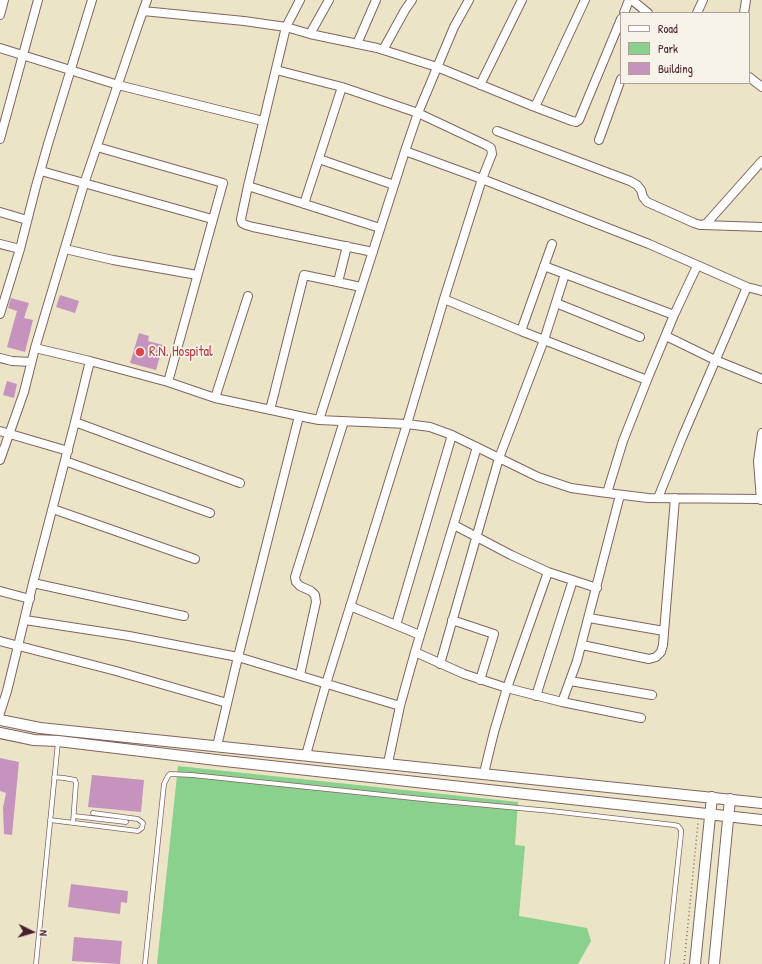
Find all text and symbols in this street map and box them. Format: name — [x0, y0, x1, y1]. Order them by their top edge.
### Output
legend — [620, 12, 750, 84]
text: Road — [658, 20, 678, 37]
text: Park — [658, 40, 678, 57]
text: Building — [658, 60, 693, 77]
place label: R.N. Hospital — [149, 344, 213, 360]
marker: R.N. Hospital — [134, 346, 146, 358]
north arrow — [12, 912, 52, 952]
text: N — [37, 930, 51, 937]

